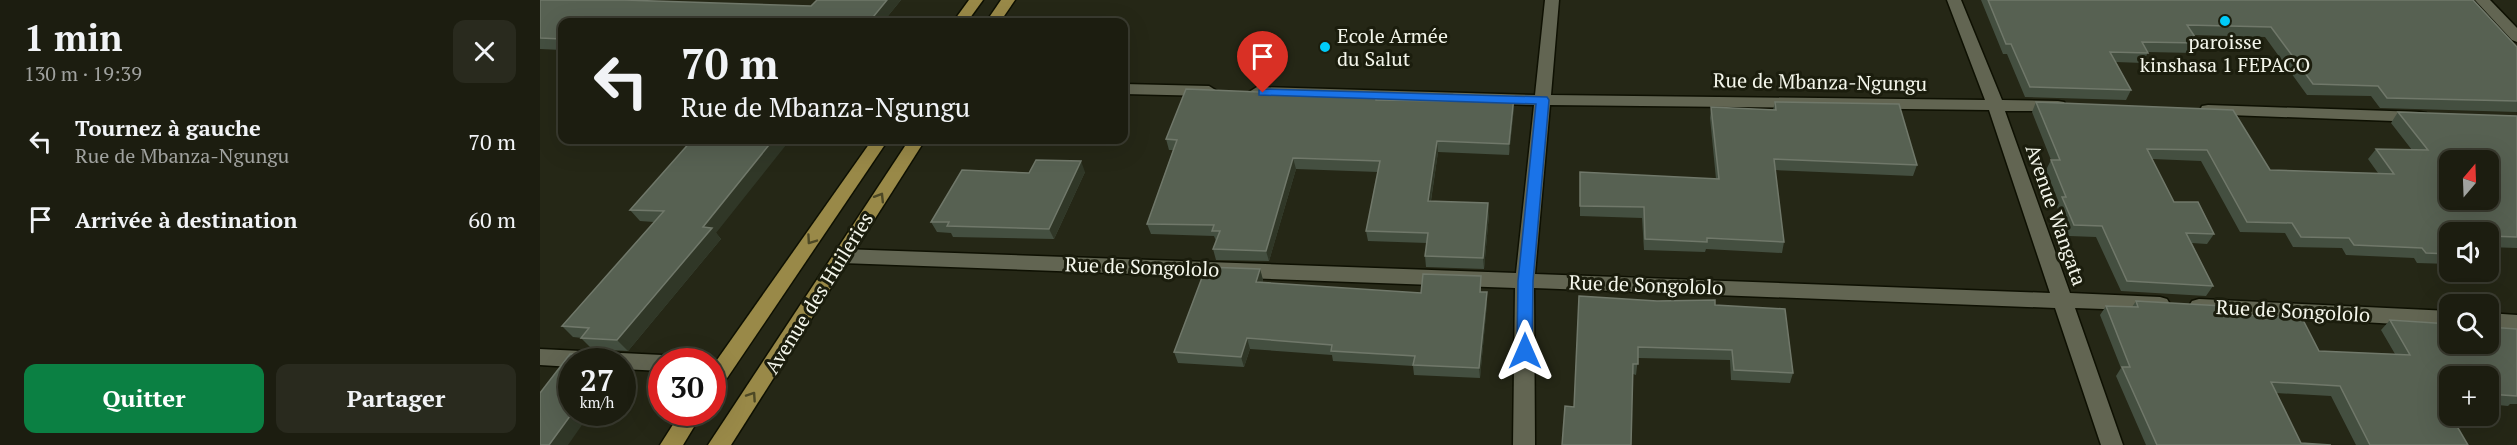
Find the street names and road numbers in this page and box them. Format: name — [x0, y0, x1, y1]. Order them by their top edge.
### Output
street label: Rue de Mbanza-Ngungu — [1713, 66, 1927, 97]
street label: Avenue Wangata — [2020, 141, 2093, 289]
street label: Avenue des Huileries — [758, 207, 879, 379]
street label: Rue de Songololo — [1064, 250, 1220, 283]
street label: Rue de Songololo — [1568, 268, 1724, 301]
street label: Rue de Songololo — [2215, 293, 2371, 328]

